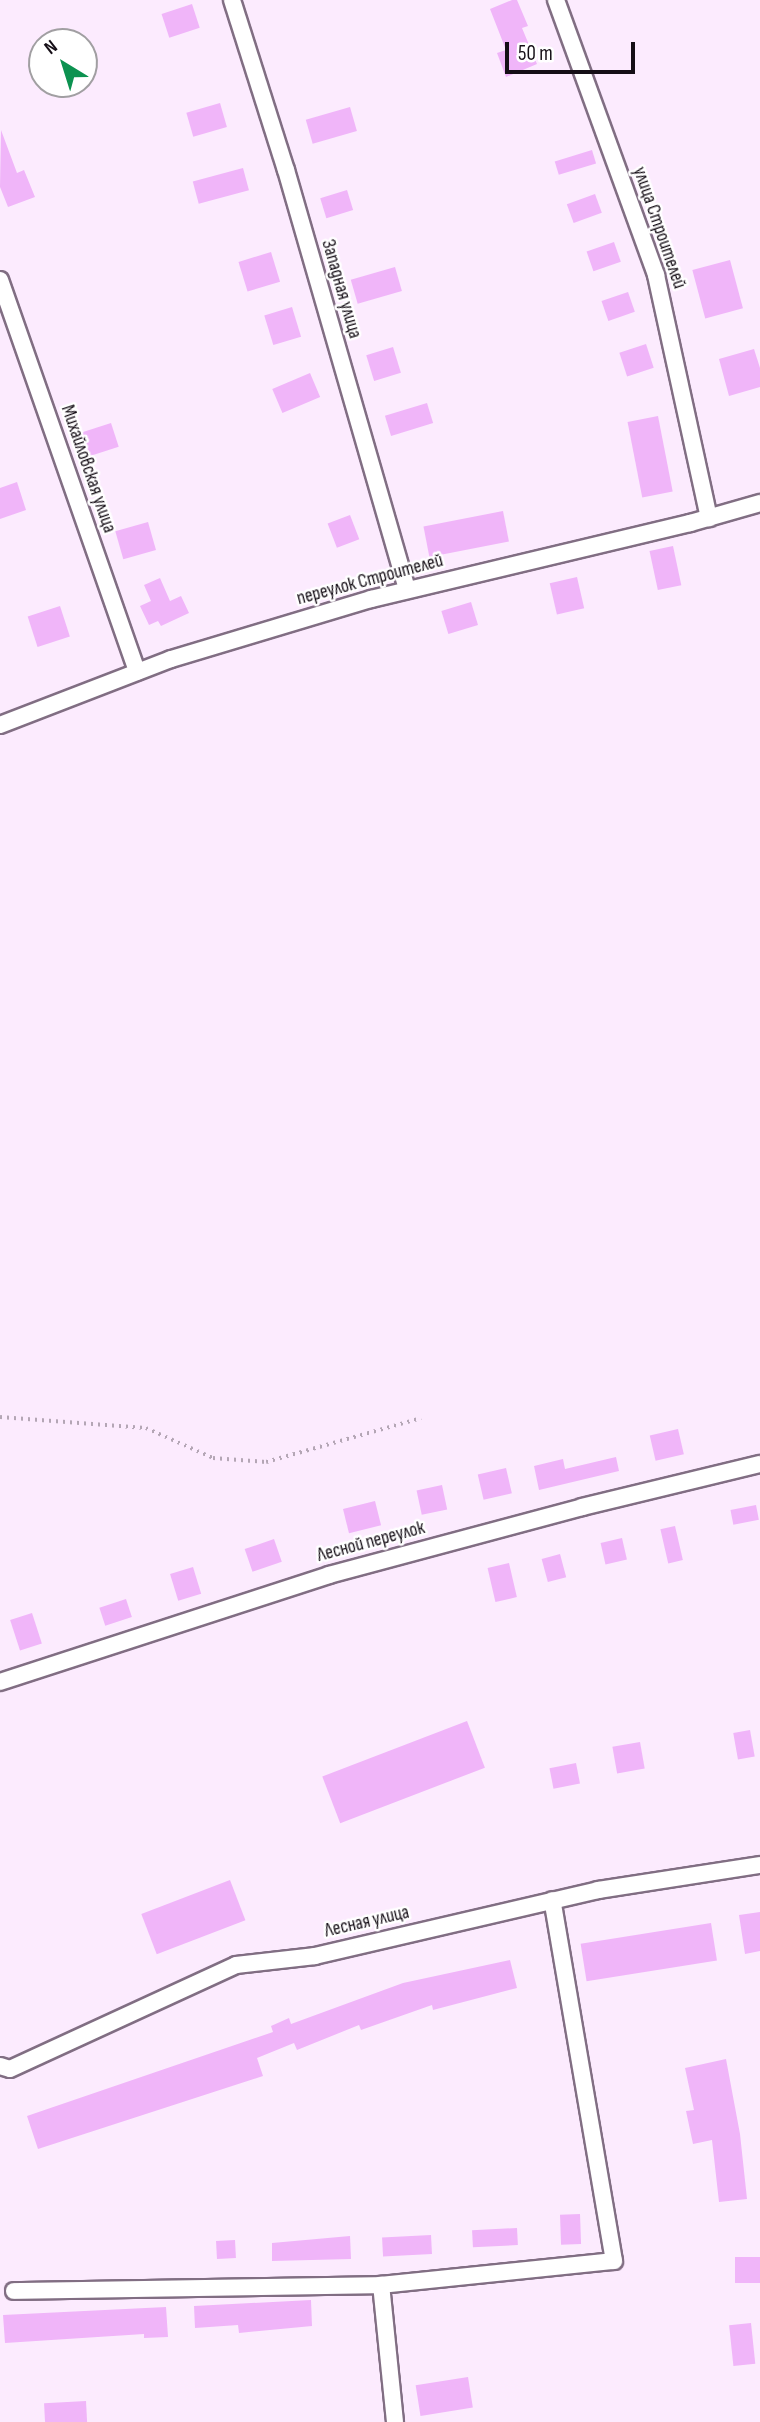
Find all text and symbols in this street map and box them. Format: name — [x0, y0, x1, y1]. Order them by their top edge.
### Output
north arrow — [28, 28, 98, 98]
scale bar — [508, 28, 638, 72]
text: N — [40, 35, 62, 60]
text: 50 m — [518, 41, 553, 66]
street label: улица Строителей — [628, 164, 690, 292]
street label: Западная улица — [316, 237, 366, 341]
street label: Михайловская улица — [55, 402, 121, 536]
street label: переулок Строителей — [294, 550, 446, 610]
street label: Лесной переулок — [315, 1517, 427, 1567]
street label: Лесная улица — [322, 1901, 412, 1943]

